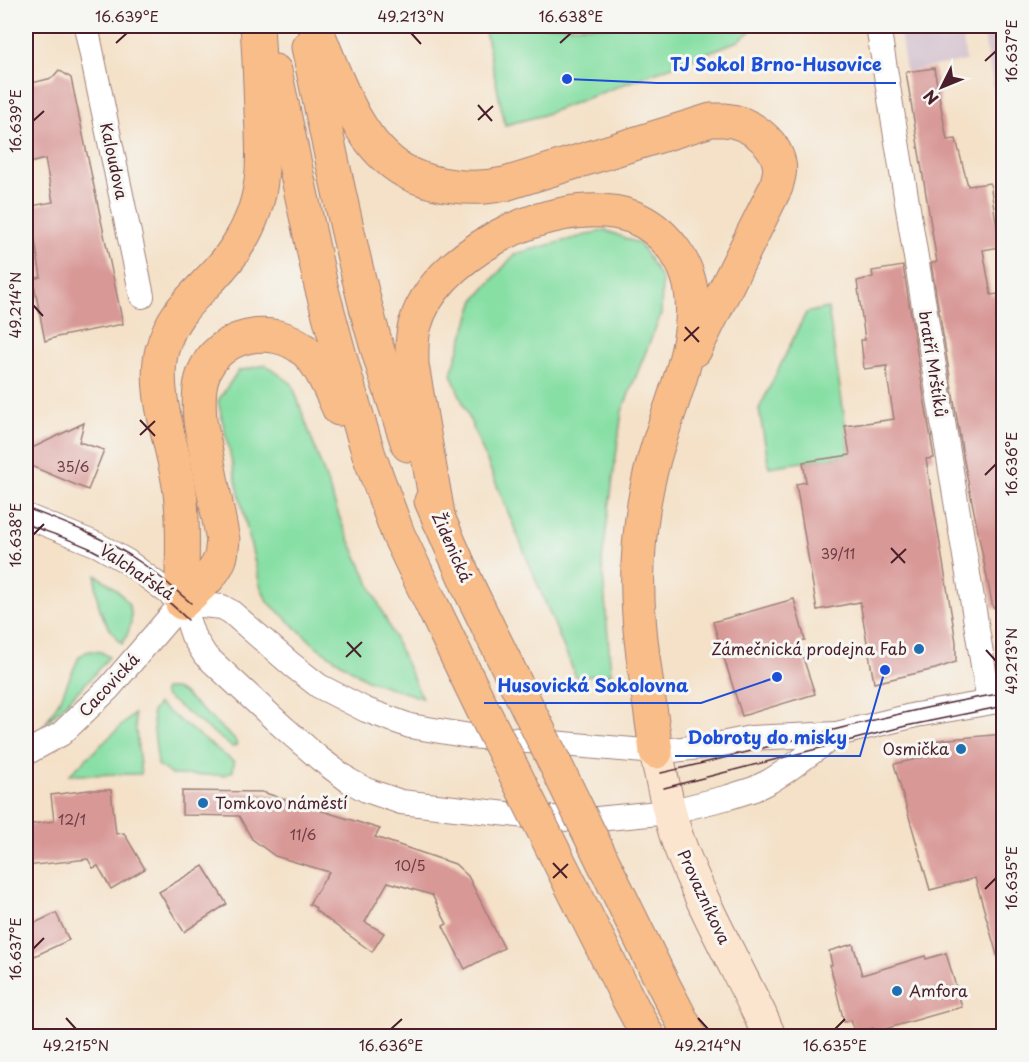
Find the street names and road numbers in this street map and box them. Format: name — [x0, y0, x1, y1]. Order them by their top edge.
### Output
street label: Kaloudova — [95, 120, 135, 201]
street label: bratří Mrštíků — [914, 309, 954, 419]
street label: Židenická — [427, 508, 479, 585]
street label: Valchařská — [95, 537, 180, 605]
street label: Cacovická — [72, 647, 144, 722]
street label: Provazníkova — [672, 845, 737, 948]

